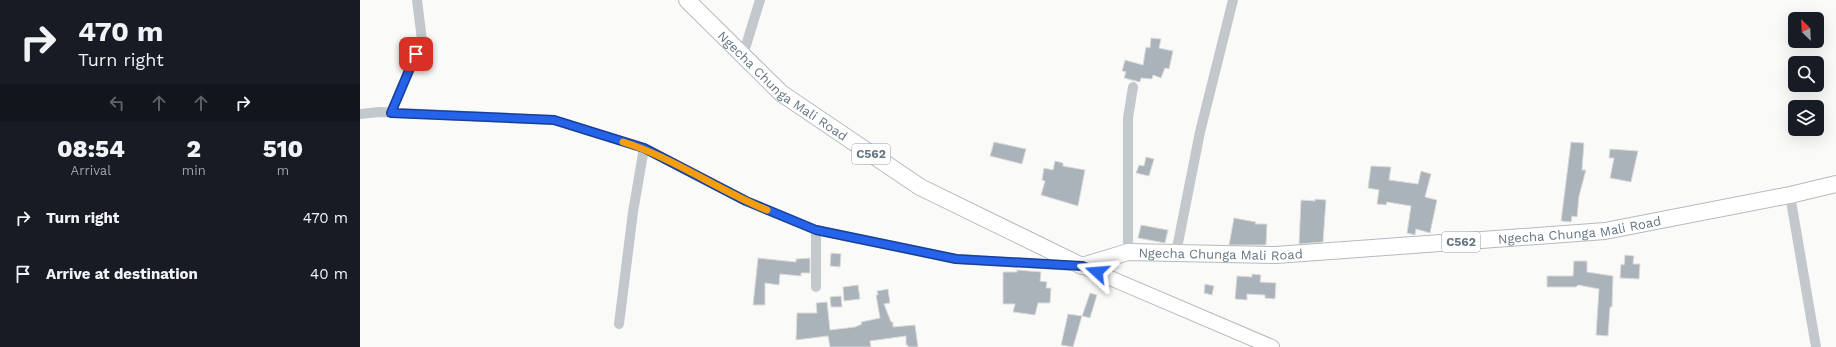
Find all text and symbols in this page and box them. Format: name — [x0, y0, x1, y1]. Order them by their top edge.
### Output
north arrow — [1788, 12, 1824, 48]
map controls — [1788, 12, 1824, 136]
text: 470 m — [78, 15, 163, 48]
icon: right — [12, 16, 64, 68]
street label: Ngecha Chunga Mali Road — [715, 28, 851, 143]
pin — [399, 37, 433, 71]
icon: arrive — [405, 43, 427, 65]
text: Turn right — [78, 49, 164, 70]
button: search — [1788, 56, 1824, 92]
icon: left — [106, 92, 128, 114]
icon: ahead — [148, 92, 170, 114]
icon: ahead — [190, 92, 212, 114]
icon: right — [232, 92, 254, 114]
button: layers — [1788, 100, 1824, 136]
text: 08:54 — [57, 135, 125, 163]
text: 2 — [187, 135, 201, 163]
text: 510 — [263, 135, 303, 163]
road number: C562 — [852, 144, 890, 164]
text: Arrival — [71, 163, 111, 178]
text: min — [182, 163, 206, 178]
text: m — [277, 163, 289, 178]
icon: right — [12, 207, 34, 229]
text: Turn right — [46, 209, 119, 227]
text: 470 m — [303, 209, 348, 227]
street label: Ngecha Chunga Mali Road — [1497, 213, 1662, 246]
road number: C562 — [1442, 232, 1480, 252]
street label: Ngecha Chunga Mali Road — [1138, 245, 1303, 263]
position arrow — [1076, 251, 1118, 293]
icon: arrive — [12, 263, 34, 285]
text: Arrive at destination — [46, 265, 198, 283]
text: 40 m — [310, 265, 348, 283]

